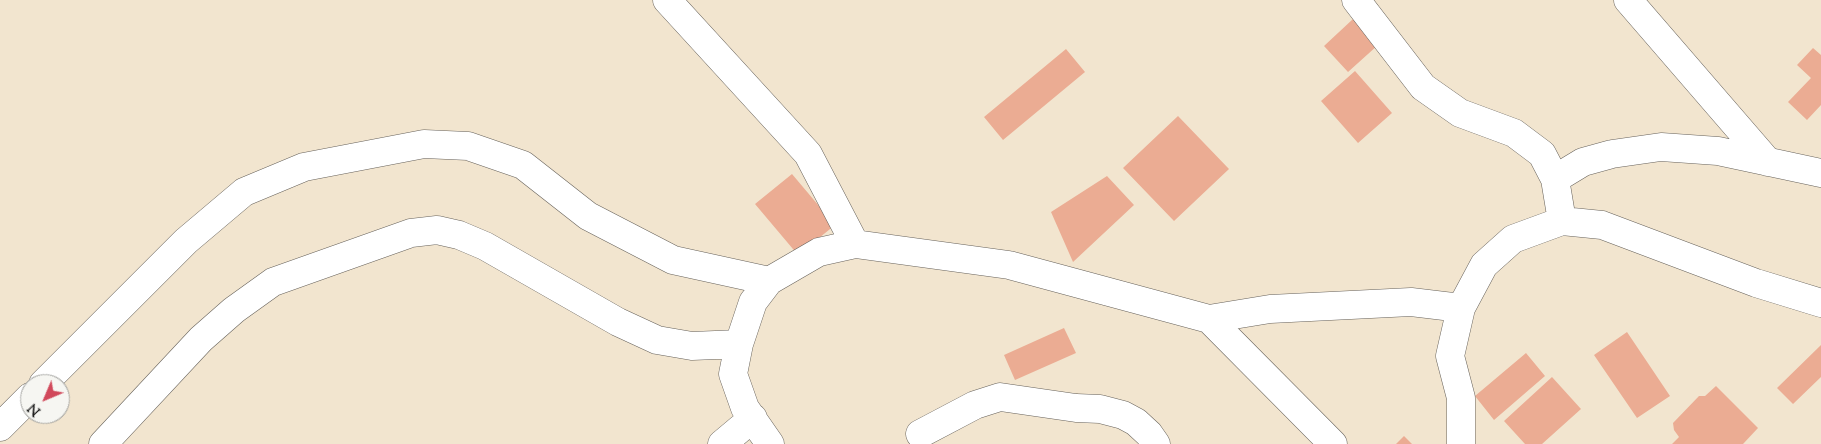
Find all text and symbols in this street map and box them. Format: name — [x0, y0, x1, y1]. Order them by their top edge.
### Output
north arrow — [20, 374, 70, 424]
text: N — [24, 398, 46, 420]

